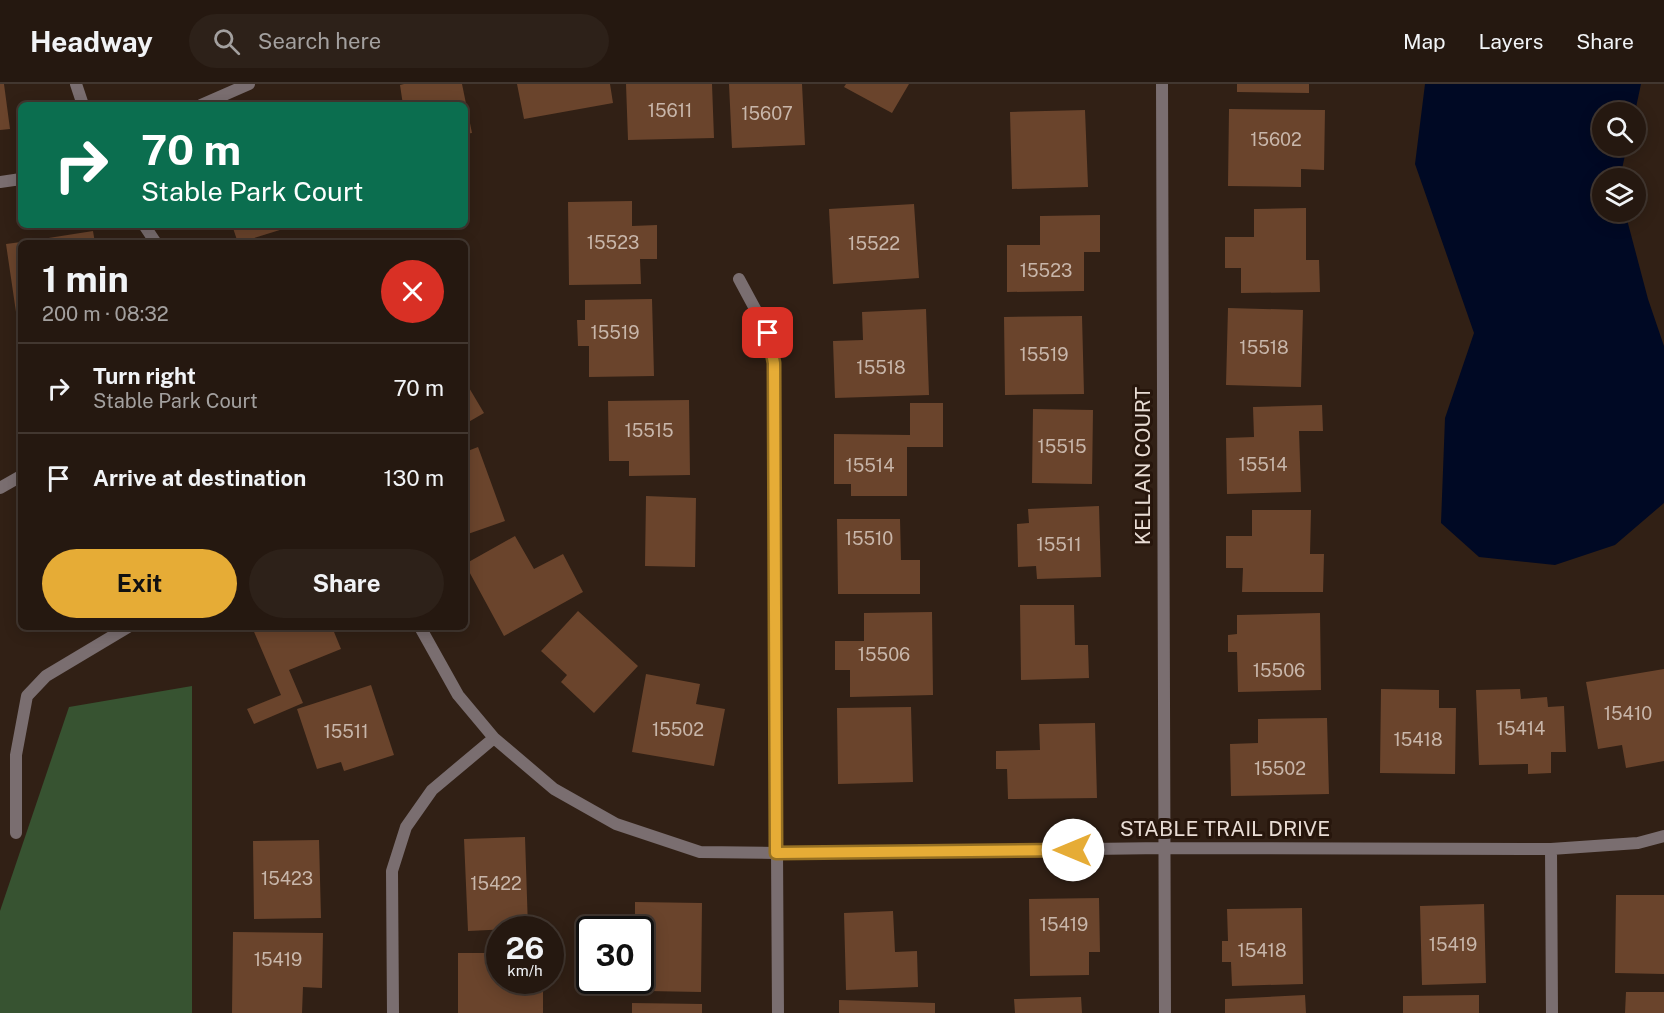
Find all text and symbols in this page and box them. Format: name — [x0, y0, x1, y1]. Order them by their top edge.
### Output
search box — [189, 14, 609, 68]
text: Headway — [30, 25, 153, 58]
icon: search — [210, 25, 243, 58]
text: Search here — [258, 28, 381, 54]
text: Map — [1403, 29, 1446, 54]
text: Layers — [1479, 29, 1543, 54]
text: Share — [1576, 29, 1634, 54]
house number: 15611 — [648, 100, 692, 121]
map controls — [1592, 102, 1646, 222]
button: search — [1592, 102, 1646, 156]
house number: 15607 — [741, 103, 793, 124]
text: 70 m — [141, 125, 241, 174]
icon: right — [42, 126, 120, 204]
house number: 15602 — [1250, 129, 1302, 150]
button: layers — [1592, 168, 1646, 222]
text: Stable Park Court — [141, 175, 364, 207]
house number: 15523 — [587, 232, 639, 253]
house number: 15522 — [848, 233, 900, 254]
text: 1 min — [42, 258, 129, 300]
button: close — [381, 260, 444, 323]
house number: 15523 — [1020, 260, 1072, 281]
text: 200 m · 08:32 — [42, 302, 169, 326]
pin — [742, 307, 793, 358]
icon: arrive — [751, 316, 784, 349]
house number: 15519 — [591, 322, 639, 343]
house number: 15518 — [1239, 337, 1289, 358]
house number: 15519 — [1020, 344, 1068, 365]
house number: 15518 — [856, 357, 906, 378]
text: Turn right — [93, 363, 196, 389]
icon: right — [42, 372, 75, 405]
text: 70 m — [393, 375, 444, 401]
street label: KELLAN COURT — [1130, 387, 1155, 545]
text: Stable Park Court — [93, 389, 258, 413]
house number: 15515 — [624, 420, 674, 441]
house number: 15515 — [1037, 436, 1087, 457]
house number: 15514 — [1238, 454, 1288, 475]
house number: 15514 — [845, 455, 895, 476]
icon: arrive — [42, 462, 75, 495]
text: Arrive at destination — [93, 465, 306, 491]
text: 130 m — [383, 465, 444, 491]
house number: 15510 — [845, 528, 893, 549]
house number: 15511 — [1036, 534, 1082, 555]
button: Exit — [42, 549, 237, 618]
button: Share — [249, 549, 444, 618]
house number: 15506 — [858, 644, 910, 665]
house number: 15506 — [1253, 660, 1305, 681]
house number: 15410 — [1604, 703, 1652, 724]
house number: 15414 — [1497, 718, 1545, 739]
house number: 15502 — [652, 719, 704, 740]
house number: 15511 — [323, 721, 369, 742]
house number: 15418 — [1393, 729, 1443, 750]
house number: 15502 — [1254, 758, 1306, 779]
street label: STABLE TRAIL DRIVE — [1120, 816, 1330, 841]
position arrow — [1041, 818, 1105, 882]
house number: 15423 — [261, 868, 313, 889]
house number: 15422 — [470, 873, 522, 894]
house number: 15419 — [1040, 914, 1088, 935]
speed limit sign: 30 — [576, 916, 654, 994]
text: 26 — [506, 930, 544, 966]
house number: 15419 — [1429, 934, 1477, 955]
house number: 15418 — [1237, 940, 1287, 961]
house number: 15419 — [254, 949, 302, 970]
text: km/h — [507, 962, 543, 979]

